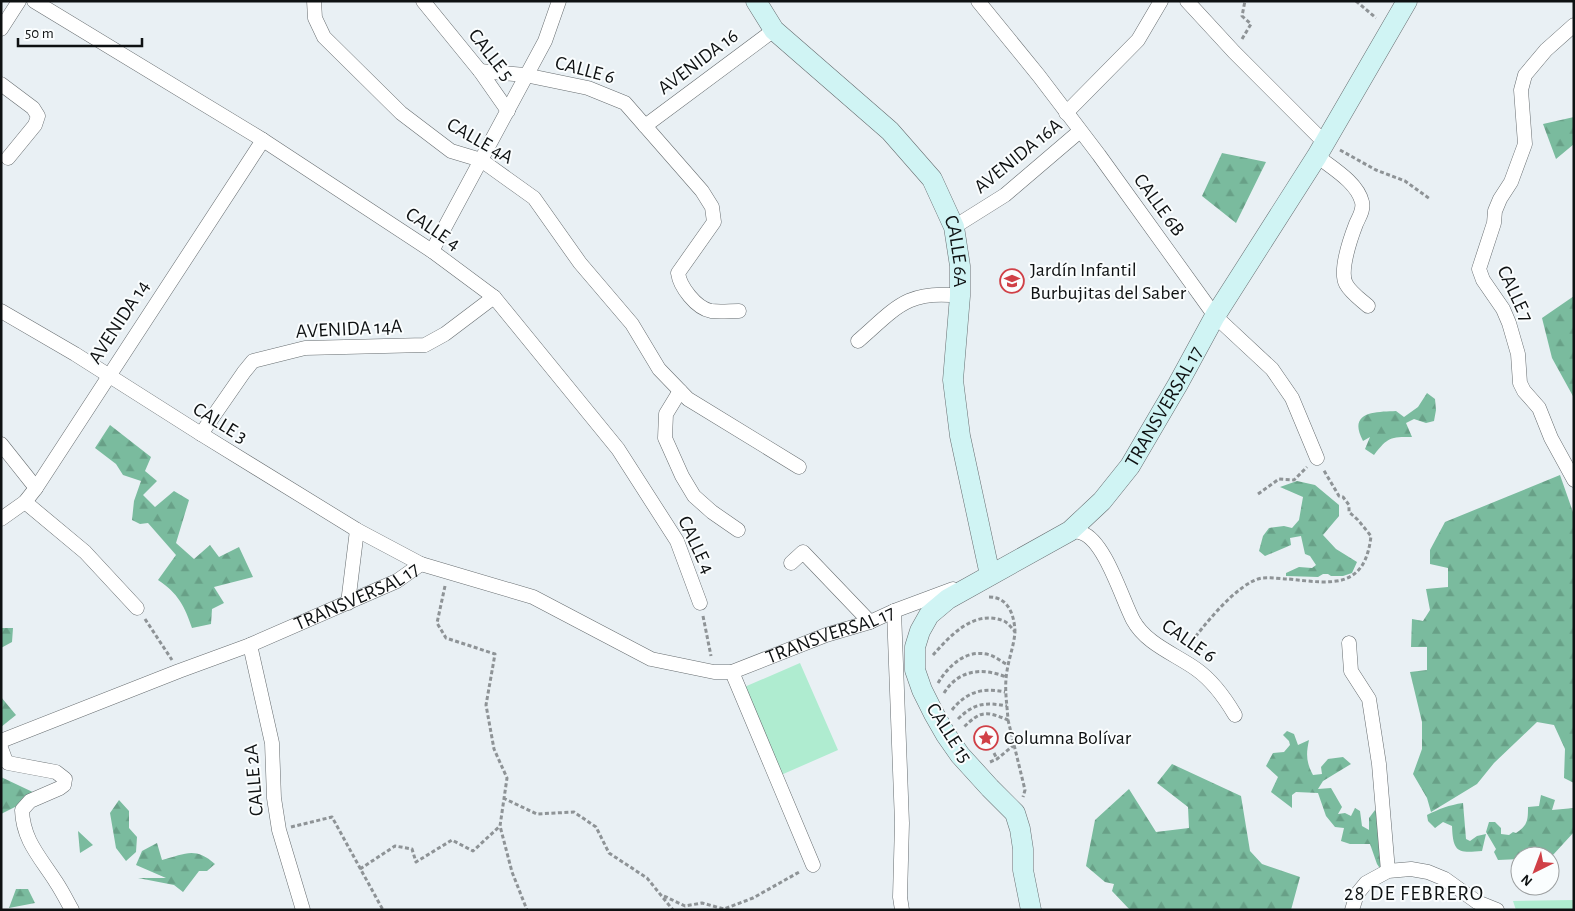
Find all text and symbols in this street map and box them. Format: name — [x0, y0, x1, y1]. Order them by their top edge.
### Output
scale bar — [18, 15, 141, 47]
street label: CALLE 5 — [465, 25, 517, 85]
street label: AVENIDA 16 — [654, 25, 742, 99]
text: 50 m — [25, 26, 54, 41]
street label: CALLE 6 — [553, 52, 617, 88]
street label: CALLE 4A — [444, 114, 517, 168]
street label: AVENIDA 16A — [970, 114, 1066, 197]
street label: CALLE 6B — [1130, 170, 1188, 240]
street label: CALLE 4 — [402, 204, 464, 254]
street label: CALLE 6A — [940, 212, 970, 288]
place label: Jardín Infantil Burbujitas del Saber — [1030, 260, 1187, 303]
street label: CALLE 7 — [1493, 263, 1537, 325]
school or university icon: Jardín Infantil Burbujitas del Saber — [999, 268, 1025, 294]
street label: AVENIDA 14 — [85, 277, 153, 367]
street label: AVENIDA 14A — [295, 316, 403, 342]
street label: TRANSVERSAL 17 — [1122, 343, 1206, 471]
street label: CALLE 3 — [189, 399, 251, 447]
street label: CALLE 4 — [674, 513, 718, 577]
street label: TRANSVERSAL 17 — [291, 559, 423, 634]
street label: TRANSVERSAL 17 — [763, 602, 898, 668]
street label: CALLE 6 — [1158, 615, 1220, 667]
street label: CALLE 15 — [922, 700, 976, 766]
place icon: Columna Bolívar — [973, 725, 999, 751]
place label: Columna Bolívar — [1004, 728, 1132, 748]
street label: CALLE 2A — [241, 743, 267, 817]
north arrow — [1510, 846, 1560, 896]
text: N — [1519, 871, 1535, 888]
district label: 28 DE FEBRERO — [1344, 883, 1484, 904]

